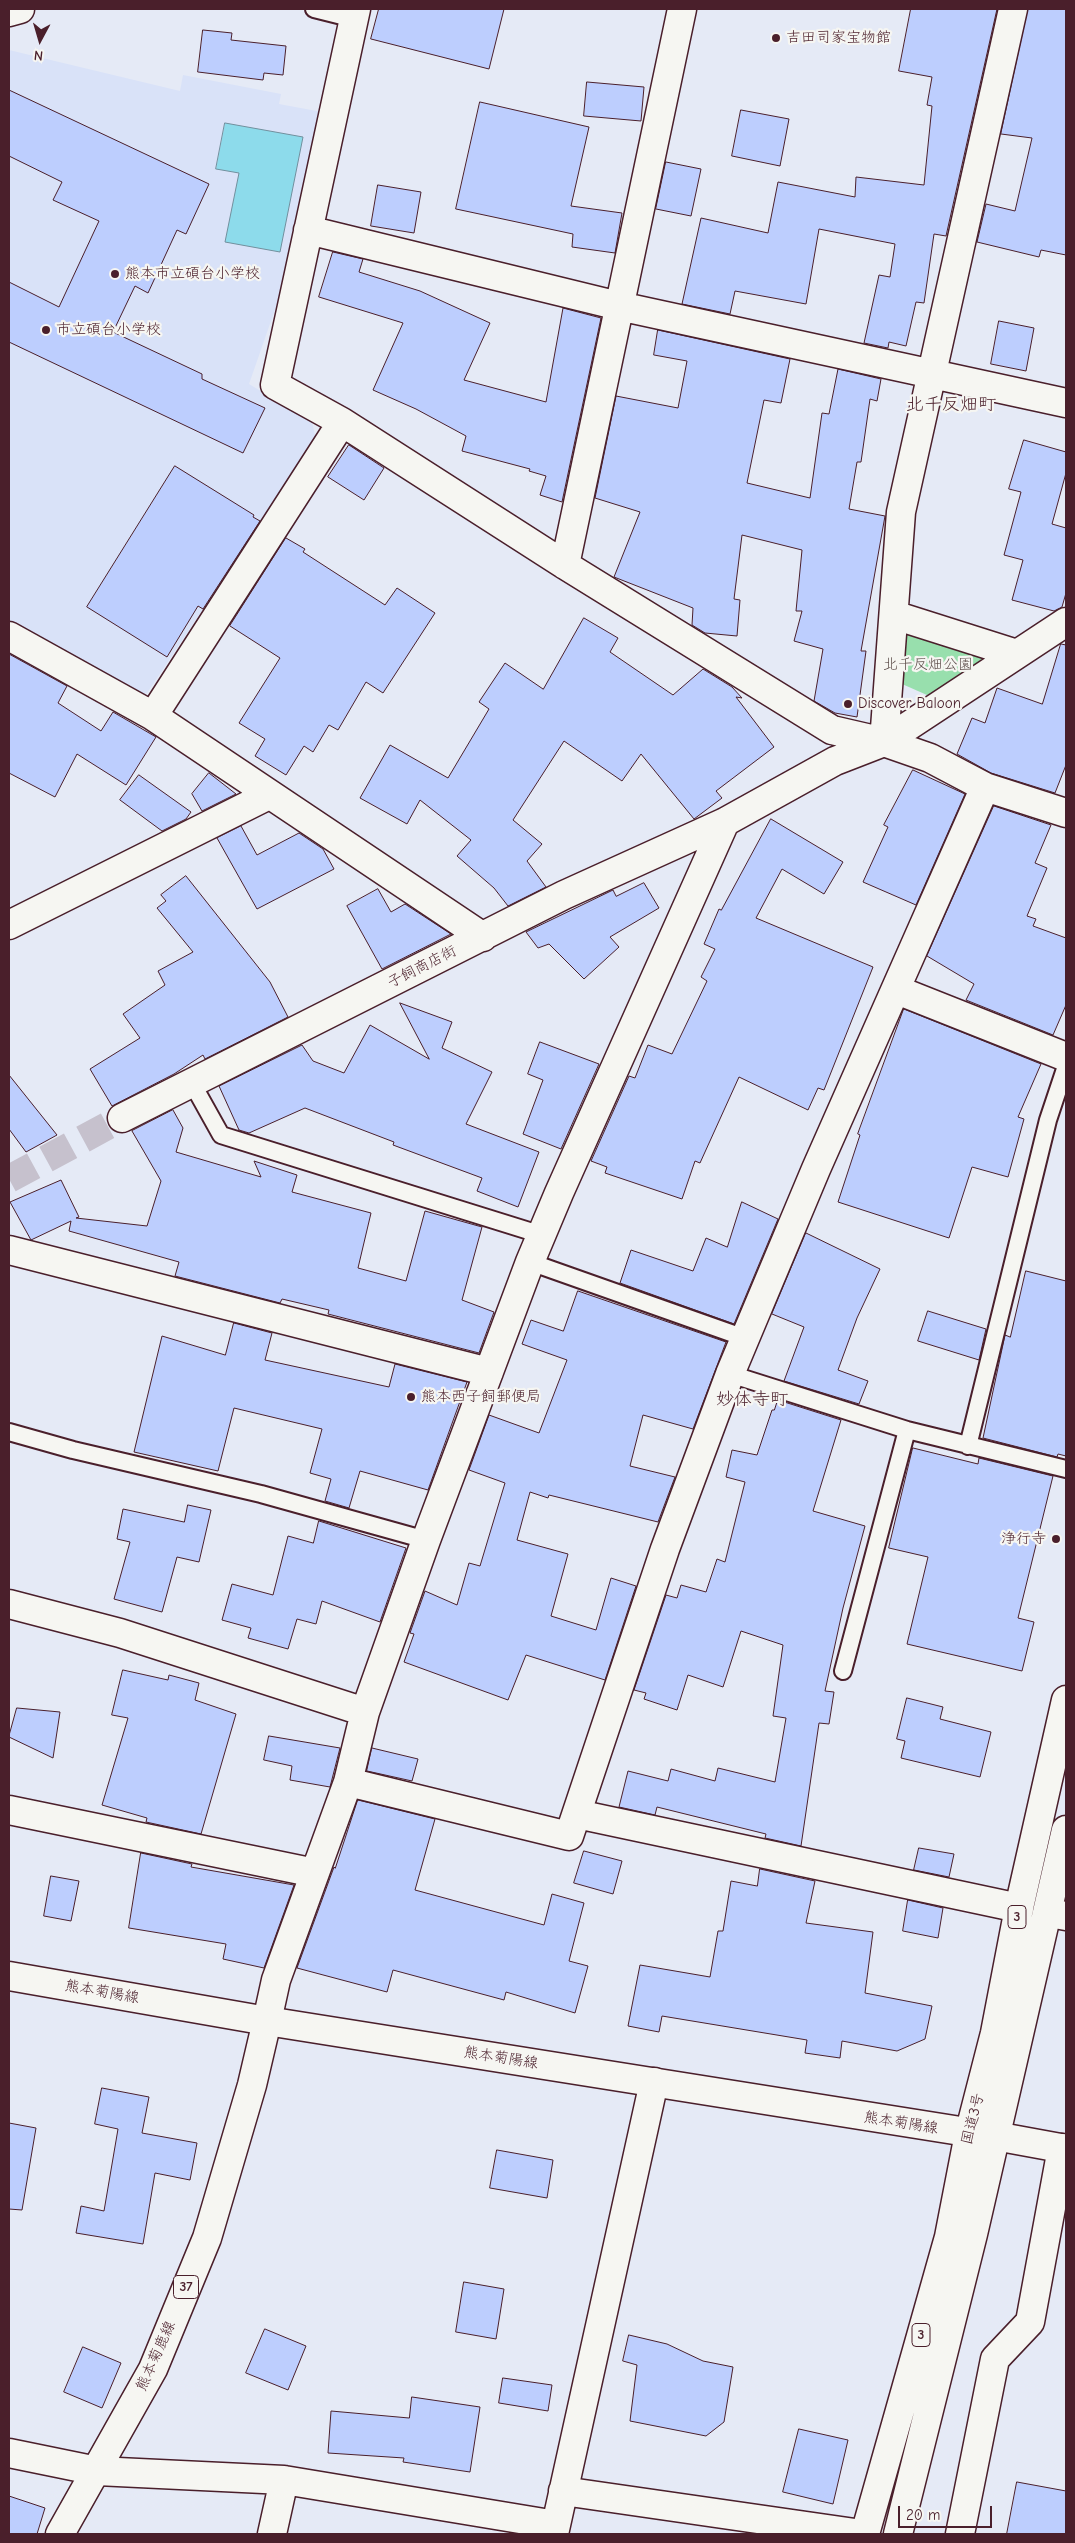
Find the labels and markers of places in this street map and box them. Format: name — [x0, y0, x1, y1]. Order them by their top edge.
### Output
place label: 吉田司家宝物館 — [786, 29, 891, 47]
marker: 吉田司家宝物館 — [770, 32, 782, 44]
place label: 熊本市立碩台小学校 — [125, 265, 260, 283]
marker: 熊本市立碩台小学校 — [109, 268, 121, 280]
place label: 市立碩台小学校 — [56, 321, 161, 339]
marker: 市立碩台小学校 — [40, 324, 52, 336]
place label: Discover Baloon — [858, 695, 961, 713]
marker: Discover Baloon — [842, 698, 854, 710]
place label: 熊本西子飼郵便局 — [421, 1388, 541, 1406]
marker: 熊本西子飼郵便局 — [405, 1391, 417, 1403]
place label: 浄行寺 — [1001, 1530, 1046, 1548]
marker: 浄行寺 — [1050, 1533, 1062, 1545]

